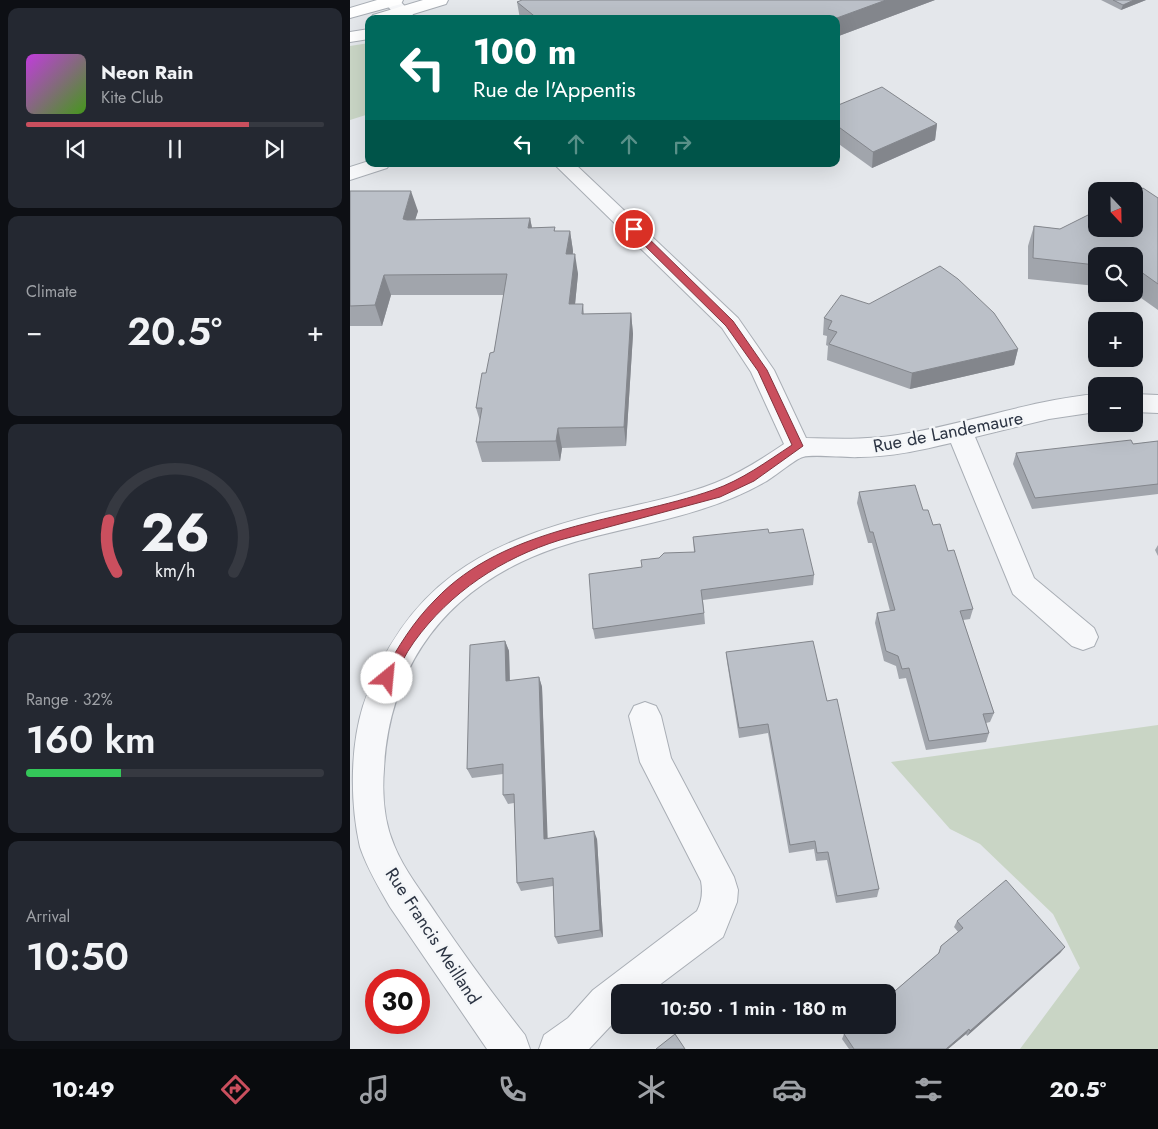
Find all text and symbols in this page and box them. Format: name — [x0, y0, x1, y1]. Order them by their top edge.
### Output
text: 100 m — [473, 27, 576, 77]
icon: left — [390, 35, 455, 100]
text: Neon Rain — [101, 59, 194, 86]
text: Rue de l'Appentis — [473, 73, 636, 105]
text: Kite Club — [101, 86, 163, 109]
icon: left — [509, 130, 537, 158]
icon: ahead — [562, 130, 590, 158]
icon: ahead — [615, 130, 643, 158]
icon: right — [668, 130, 696, 158]
icon: previous — [62, 135, 90, 163]
icon: pause — [161, 135, 189, 163]
icon: next — [260, 135, 288, 163]
north arrow — [1088, 182, 1142, 238]
map controls — [1088, 182, 1143, 432]
pin — [613, 208, 655, 250]
icon: arrive — [620, 215, 648, 243]
button: search — [1088, 247, 1143, 302]
text: Climate — [26, 280, 77, 303]
text: 20.5° — [127, 304, 222, 359]
text: − — [26, 311, 43, 352]
text: + — [307, 311, 324, 352]
button: + — [1088, 312, 1143, 367]
button: − — [1088, 377, 1143, 432]
street label: Rue de Landemaure — [871, 405, 1025, 459]
text: 26 — [141, 495, 209, 571]
text: km/h — [155, 558, 195, 584]
position arrow — [360, 651, 412, 703]
text: Range · 32% — [26, 688, 113, 711]
text: 160 km — [26, 712, 156, 767]
street label: Rue Francis Meilland — [379, 863, 487, 1009]
text: Arrival — [26, 905, 70, 928]
text: 10:50 — [26, 929, 129, 984]
speed limit sign: 30 — [365, 969, 430, 1034]
text: 10:50 · 1 min · 180 m — [660, 995, 847, 1022]
icon: directions — [218, 1072, 253, 1107]
icon: music — [357, 1072, 392, 1107]
icon: phone — [495, 1072, 530, 1107]
icon: climate — [634, 1072, 669, 1107]
icon: car — [772, 1072, 807, 1107]
icon: filters — [911, 1072, 946, 1107]
text: 10:49 — [52, 1073, 115, 1105]
text: 20.5° — [1049, 1073, 1106, 1105]

